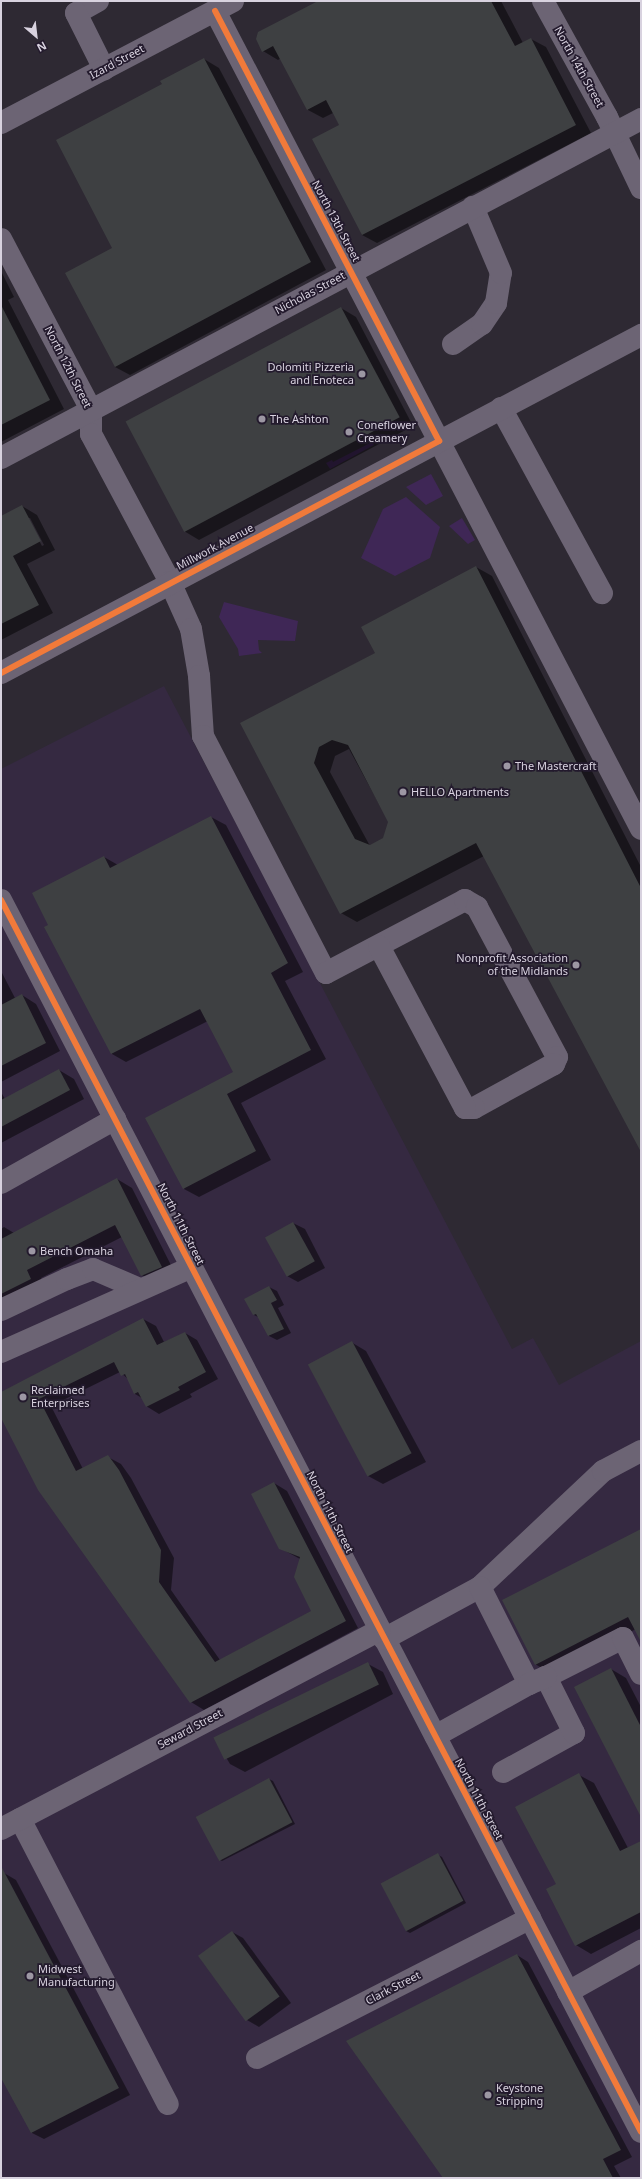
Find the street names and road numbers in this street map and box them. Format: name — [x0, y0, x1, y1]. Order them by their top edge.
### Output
street label: North 14th Street — [551, 24, 607, 110]
street label: Izard Street — [88, 42, 146, 82]
street label: North 13th Street — [309, 178, 363, 264]
street label: Nicholas Street — [273, 269, 347, 317]
street label: North 12th Street — [42, 324, 94, 410]
street label: Millwork Avenue — [174, 521, 256, 573]
street label: North 11th Street — [155, 1181, 207, 1267]
street label: North 11th Street — [304, 1469, 356, 1555]
street label: Seward Street — [155, 1706, 225, 1752]
street label: North 11th Street — [452, 1756, 506, 1842]
street label: Clark Street — [363, 1969, 423, 2007]

